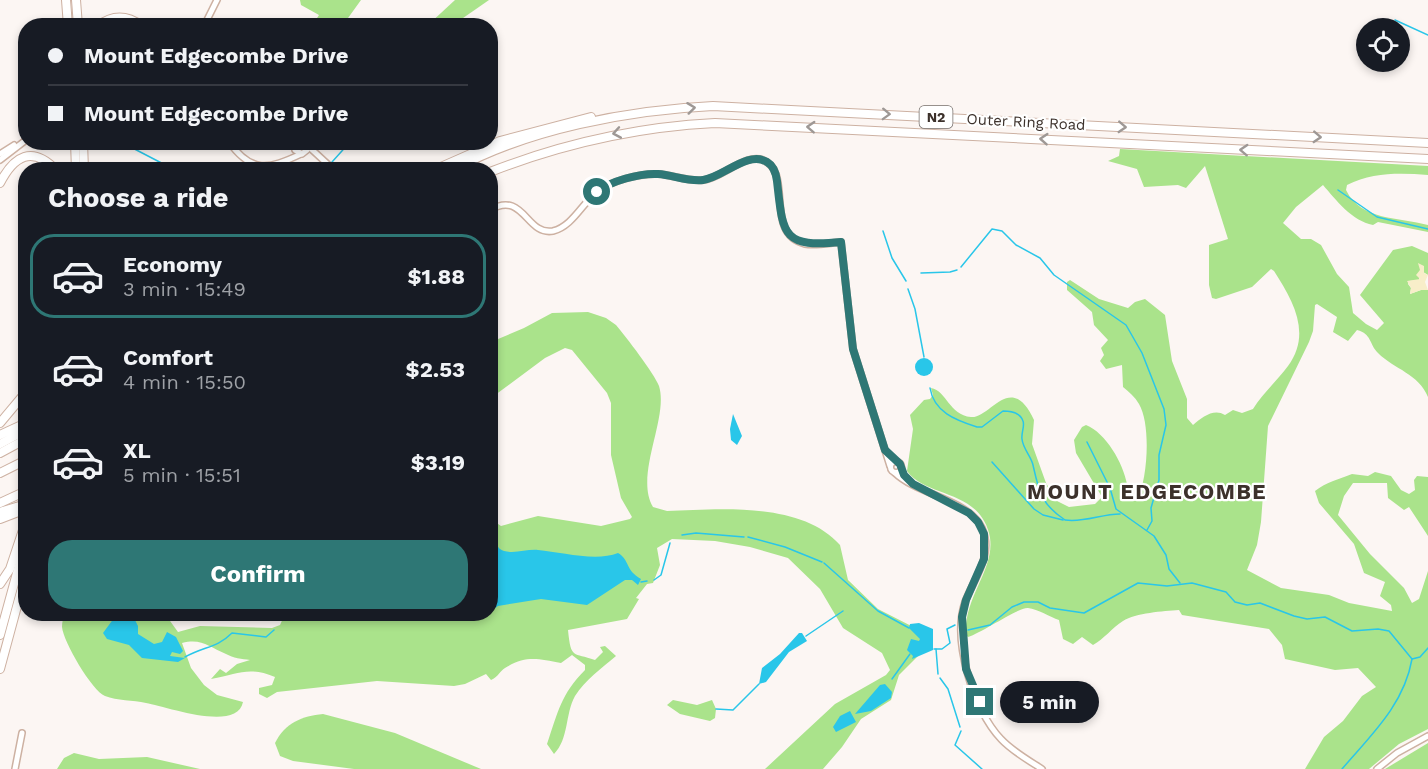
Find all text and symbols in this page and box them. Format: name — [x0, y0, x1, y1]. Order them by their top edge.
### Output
map controls — [1356, 18, 1410, 72]
button: locate — [1356, 18, 1410, 72]
text: Mount Edgecombe Drive — [84, 43, 348, 68]
text: Mount Edgecombe Drive — [84, 101, 348, 126]
one-way arrow — [686, 102, 695, 115]
road number: N2 — [920, 106, 952, 128]
one-way arrow — [881, 108, 890, 121]
street label: Outer Ring Road — [966, 110, 1086, 134]
one-way arrow — [1118, 120, 1127, 133]
one-way arrow — [807, 121, 816, 134]
one-way arrow — [612, 127, 622, 139]
one-way arrow — [1312, 131, 1321, 144]
one-way arrow — [1040, 133, 1049, 146]
one-way arrow — [1239, 144, 1248, 157]
route start — [583, 178, 610, 205]
text: Choose a ride — [48, 182, 228, 214]
icon: car — [51, 249, 105, 303]
text: Economy — [123, 252, 222, 277]
text: $1.88 — [407, 264, 465, 289]
text: 3 min · 15:49 — [123, 277, 246, 301]
icon: car — [51, 342, 105, 396]
text: Comfort — [123, 345, 213, 370]
text: $2.53 — [406, 357, 465, 382]
text: 4 min · 15:50 — [123, 370, 246, 394]
icon: car — [51, 435, 105, 489]
text: XL — [123, 438, 151, 463]
text: $3.19 — [411, 450, 465, 475]
text: 5 min · 15:51 — [123, 463, 241, 487]
district label: MOUNT EDGECOMBE — [1027, 479, 1267, 504]
button: Confirm — [48, 540, 468, 609]
callout: 5 min — [1001, 681, 1100, 723]
route end — [966, 688, 993, 715]
text: 5 min — [1022, 690, 1077, 714]

